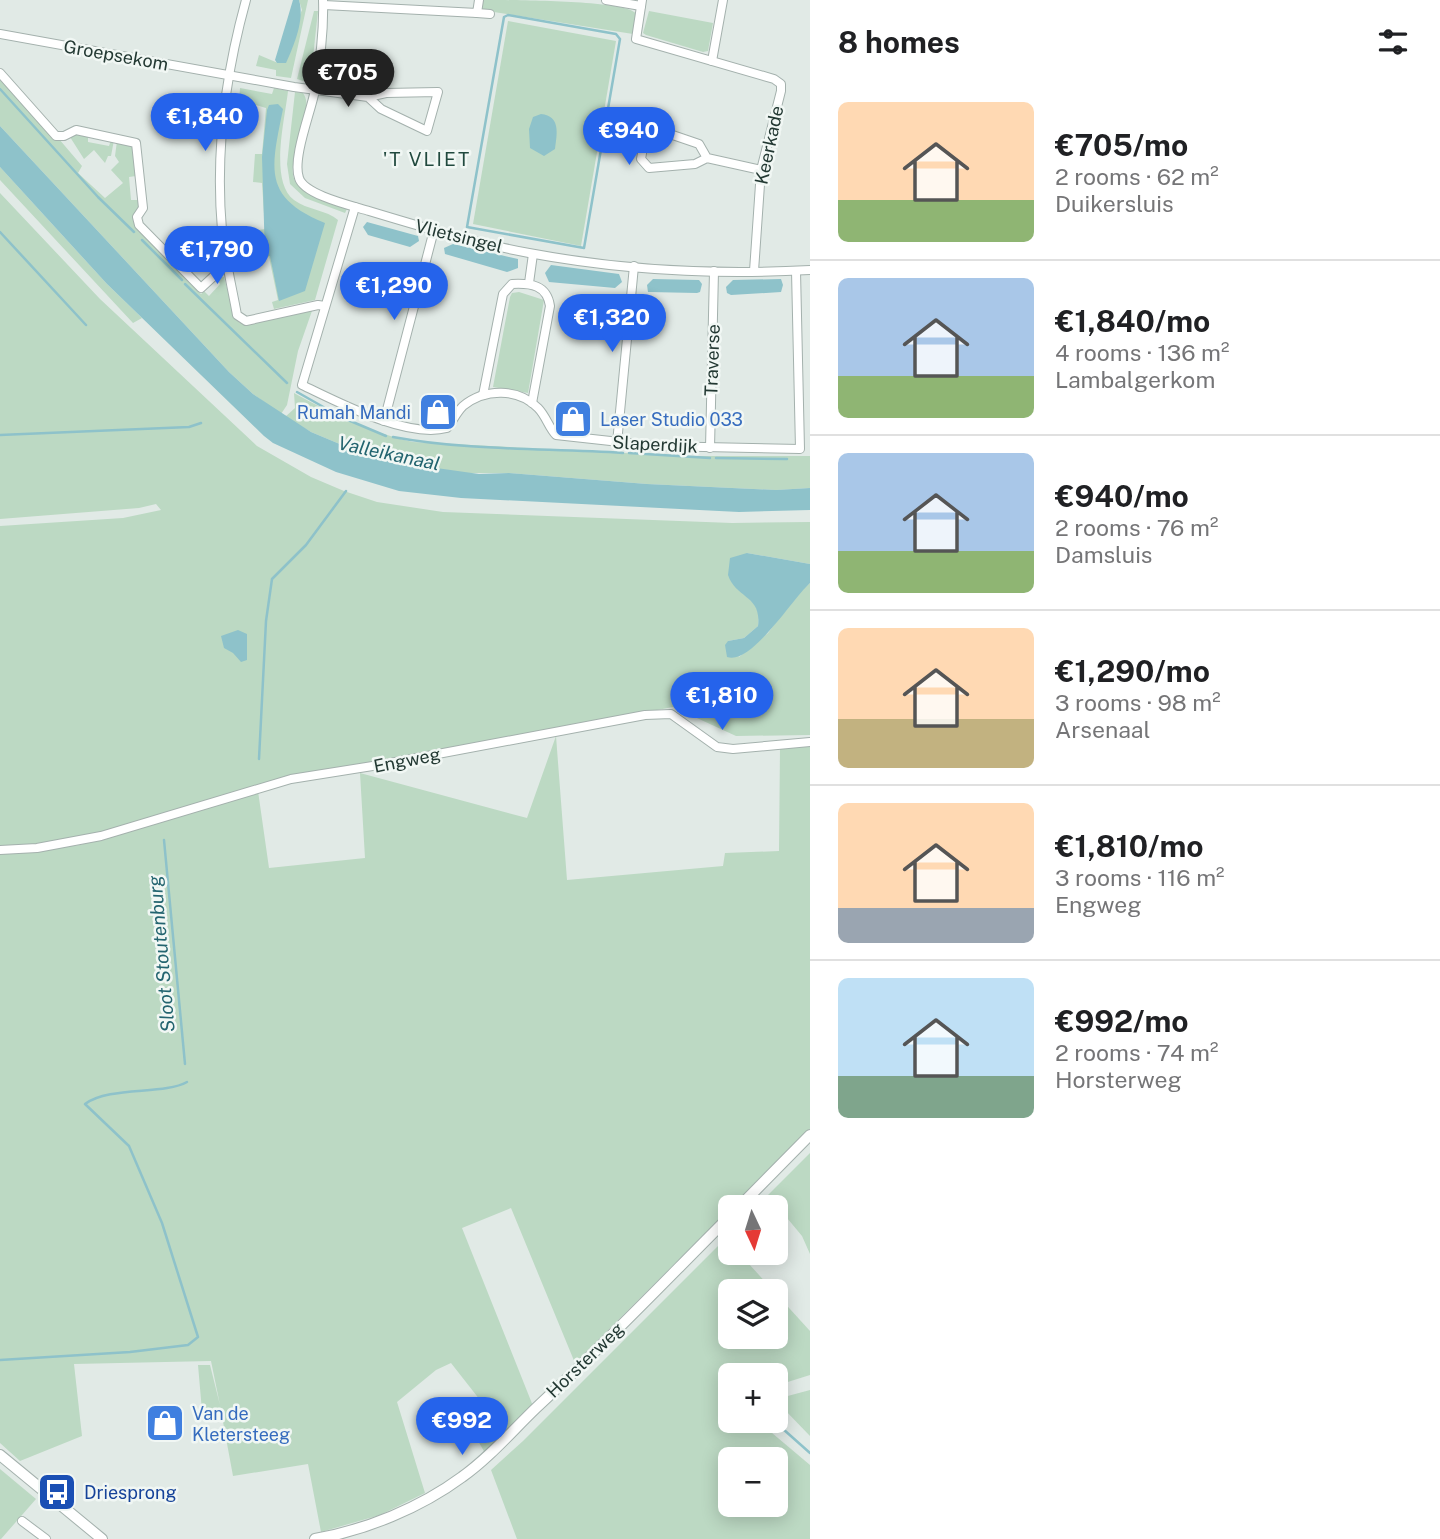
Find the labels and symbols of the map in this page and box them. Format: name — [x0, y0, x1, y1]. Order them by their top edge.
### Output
street label: Groepsekom — [62, 35, 170, 75]
pin: €705 — [307, 50, 389, 109]
pin: €1,840 — [148, 94, 262, 153]
street label: Keerkade — [750, 104, 788, 186]
pin: €940 — [588, 108, 670, 167]
district label: 'T VLIET — [383, 148, 471, 170]
street label: Vlietsingel — [413, 215, 505, 257]
pin: €1,790 — [160, 226, 274, 286]
pin: €1,290 — [337, 262, 451, 322]
pin: €1,320 — [555, 294, 669, 354]
street label: Traverse — [700, 324, 724, 396]
shop icon: Rumah Mandi — [417, 391, 459, 433]
shop icon: Laser Studio 033 — [552, 398, 594, 440]
place label: Rumah Mandi — [297, 402, 411, 423]
place label: Laser Studio 033 — [600, 409, 743, 430]
water label: Valleikanaal — [336, 431, 442, 475]
street label: Slaperdijk — [612, 431, 698, 457]
pin: €1,810 — [665, 672, 779, 732]
street label: Engweg — [372, 743, 442, 777]
water label: Sloot Stoutenburg — [143, 874, 179, 1033]
north arrow — [718, 1195, 788, 1265]
street label: Horsterweg — [542, 1318, 628, 1402]
pin: €992 — [421, 1398, 503, 1457]
shop icon: Van de Kletersteeg — [144, 1402, 186, 1444]
place label: Van de Kletersteeg — [192, 1403, 290, 1445]
bus stop icon: Driesprong — [36, 1471, 78, 1513]
place label: Driesprong — [84, 1482, 177, 1503]

